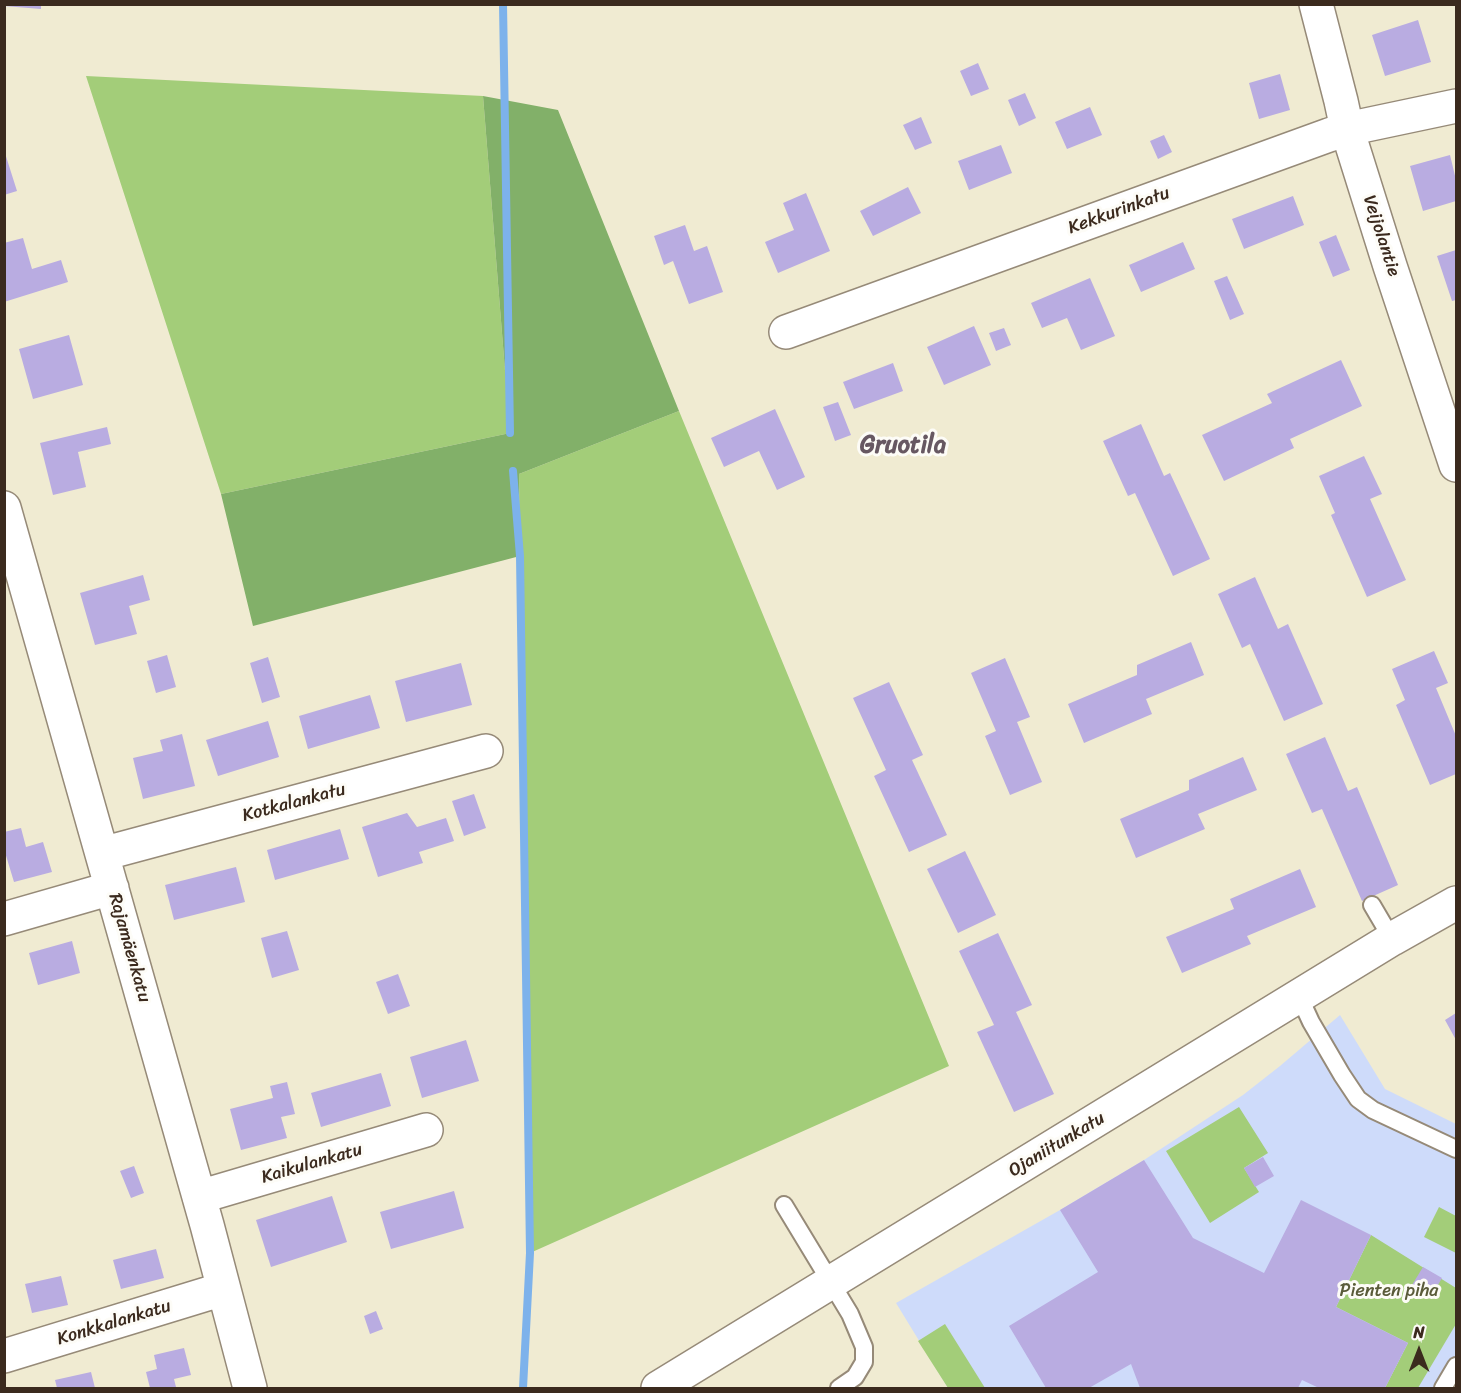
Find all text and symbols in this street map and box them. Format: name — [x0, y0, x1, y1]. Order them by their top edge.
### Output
street label: Kekkurinkatu — [1065, 183, 1173, 239]
street label: Veijolantie — [1358, 193, 1404, 279]
district label: Gruotila — [860, 432, 946, 460]
street label: Kotkalankatu — [240, 779, 348, 827]
street label: Rajamäenkatu — [103, 891, 155, 1005]
street label: Ojaniitunkatu — [1005, 1108, 1109, 1182]
street label: Kaikulankatu — [259, 1139, 365, 1189]
park label: Pienten piha — [1340, 1280, 1438, 1302]
street label: Konkkalankatu — [54, 1295, 174, 1351]
text: N — [1413, 1318, 1425, 1347]
north arrow — [1389, 1321, 1449, 1381]

